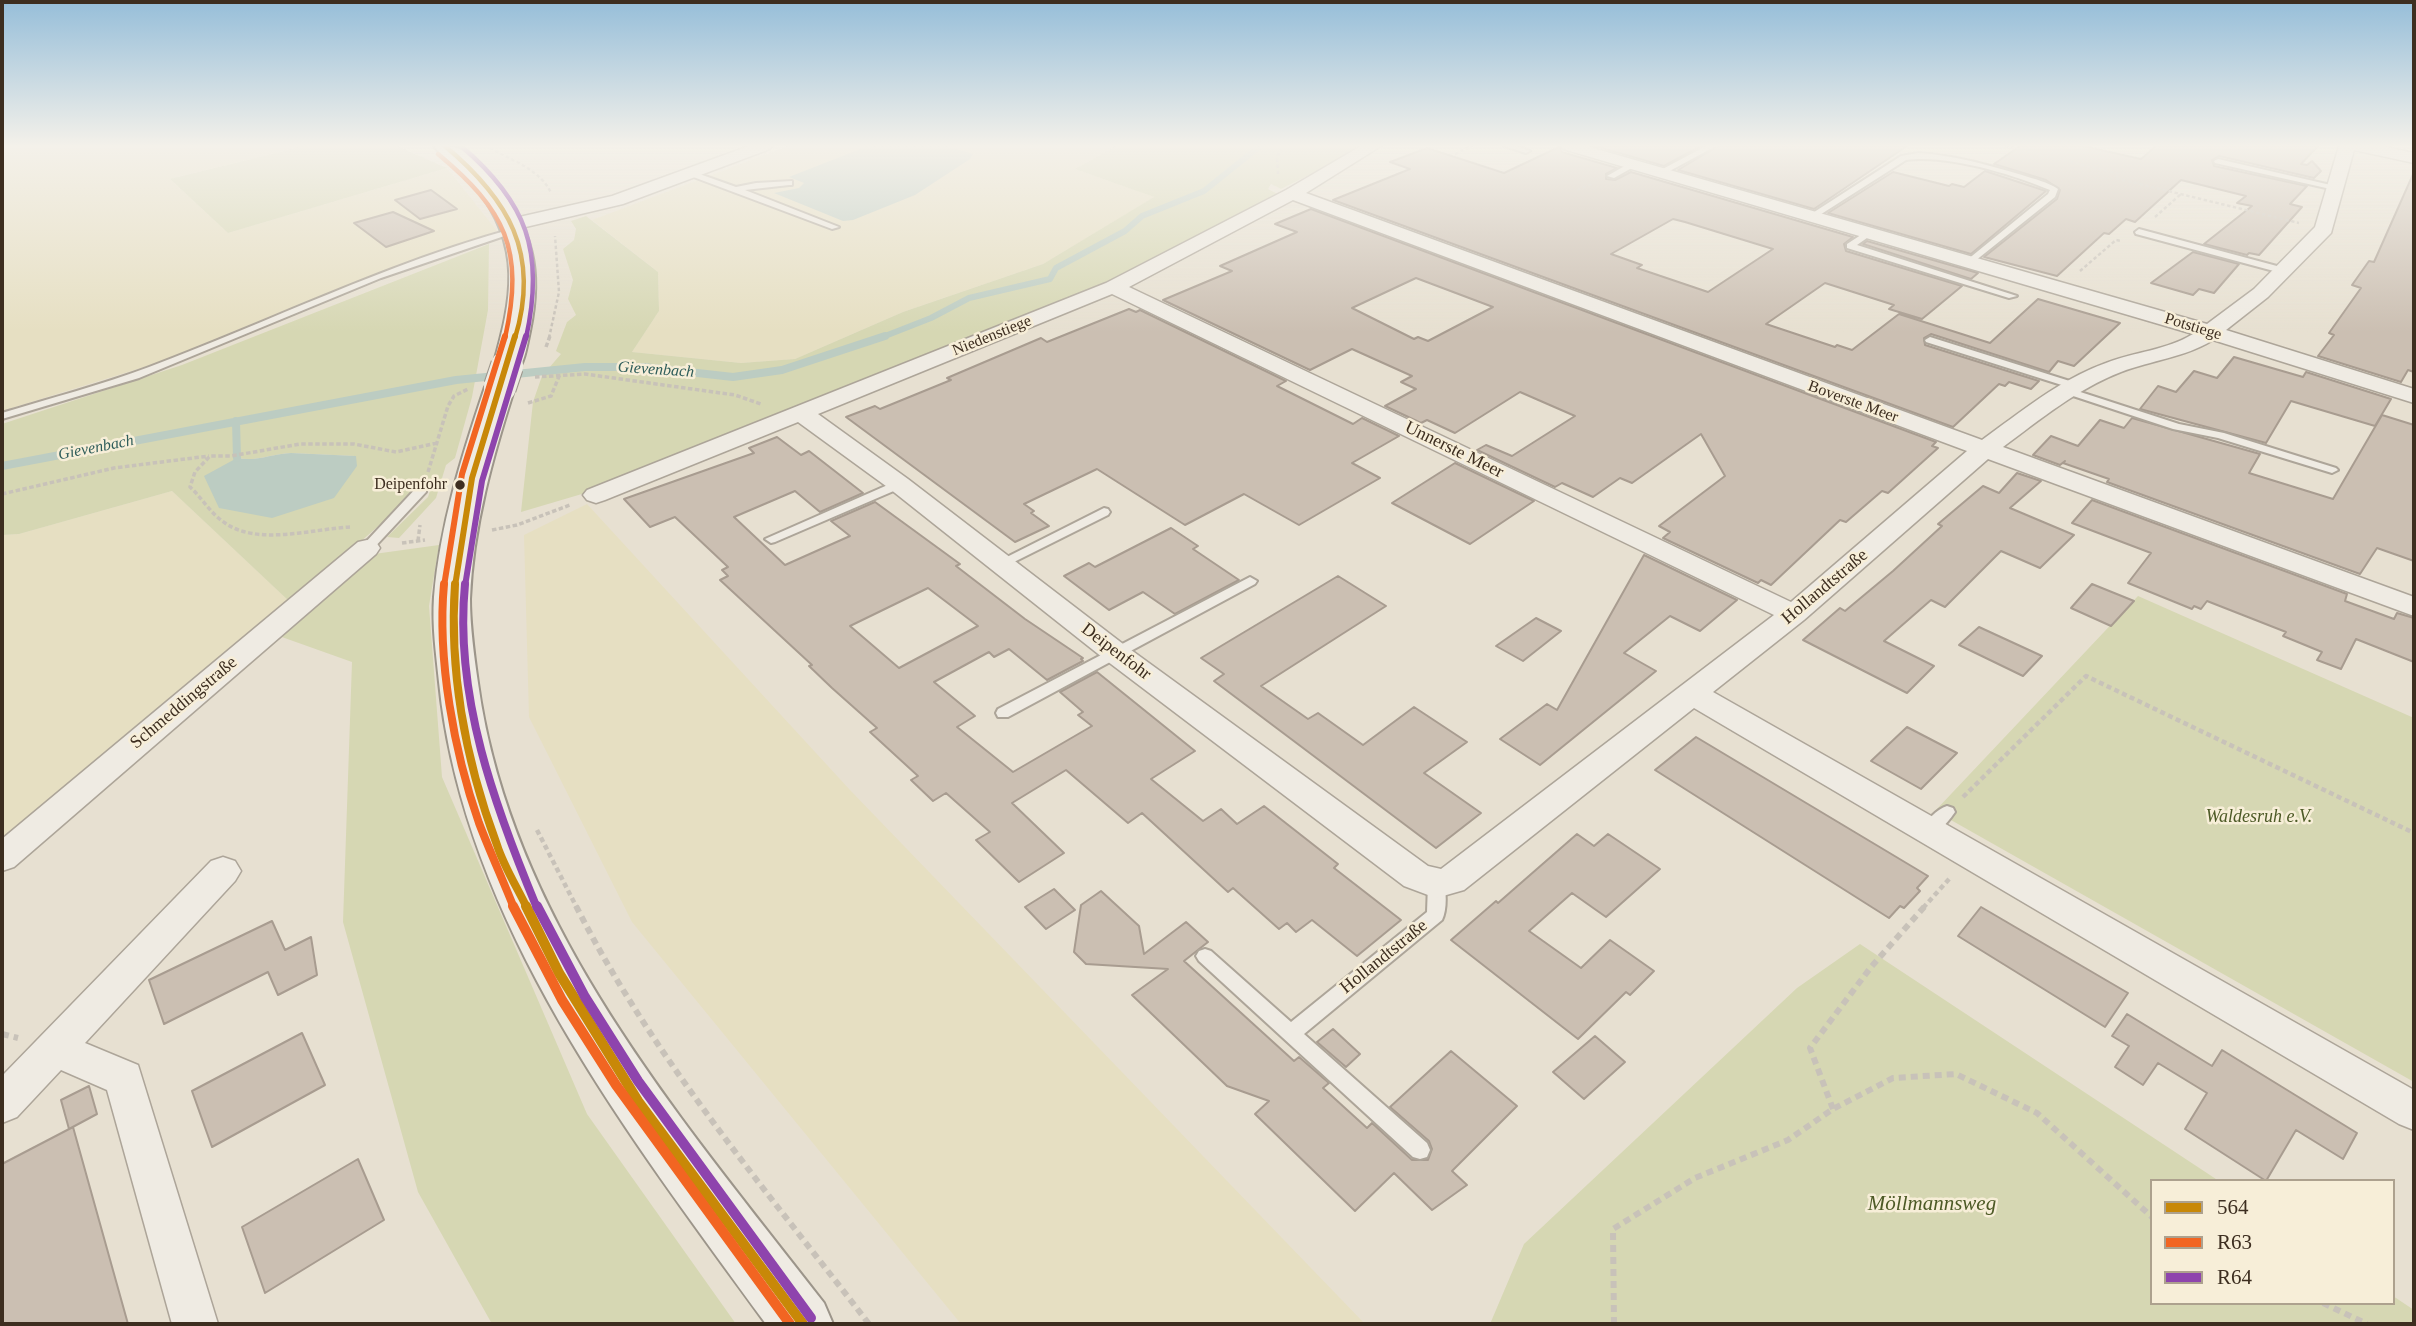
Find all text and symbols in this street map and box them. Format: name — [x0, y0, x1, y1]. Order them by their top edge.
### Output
street label: Potstiege — [2162, 309, 2224, 345]
street label: Niedenstiege — [950, 311, 1034, 361]
water label: Gievenbach — [617, 358, 695, 382]
street label: Boverste Meer — [1805, 377, 1901, 427]
street label: Unnerste Meer — [1401, 417, 1507, 483]
water label: Gievenbach — [57, 431, 135, 465]
place label: Deipenfohr — [374, 475, 447, 495]
marker: Deipenfohr — [453, 478, 467, 492]
street label: Hollandtstraße — [1777, 545, 1873, 629]
street label: Deipenfohr — [1077, 619, 1155, 685]
street label: Schmeddingstraße — [126, 652, 242, 754]
park label: Waldesruh e.V. — [2206, 806, 2312, 828]
street label: Hollandtstraße — [1336, 915, 1432, 999]
legend — [2150, 1179, 2395, 1305]
park label: Möllmannsweg — [1868, 1191, 1996, 1217]
text: 564 — [2217, 1195, 2249, 1219]
text: R63 — [2217, 1230, 2252, 1254]
text: R64 — [2217, 1265, 2252, 1289]

